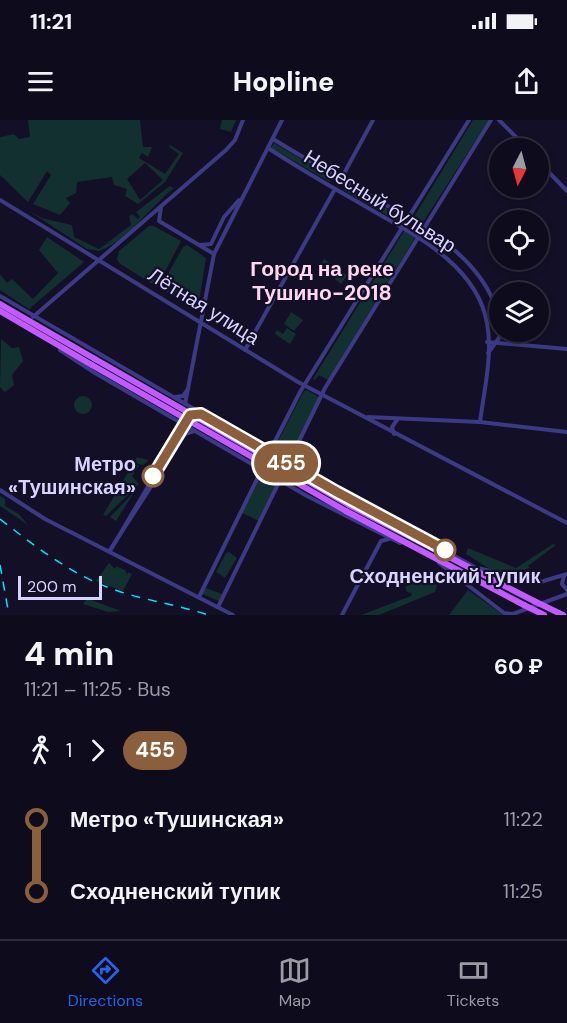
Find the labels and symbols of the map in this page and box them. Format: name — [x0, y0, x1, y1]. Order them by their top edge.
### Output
north arrow — [489, 138, 549, 198]
street label: Небесный бульвар — [299, 144, 461, 258]
district label: Город на реке Тушино-2018 — [250, 255, 394, 307]
street label: Лётная улица — [143, 261, 265, 351]
line badge: 455 — [252, 444, 320, 482]
place label: Метро «Тушинская» — [8, 451, 136, 500]
marker: Метро «Тушинская» — [142, 465, 164, 487]
marker: Сходненский тупик — [434, 539, 456, 561]
place label: Сходненский тупик — [349, 563, 542, 589]
scale bar — [18, 573, 102, 600]

